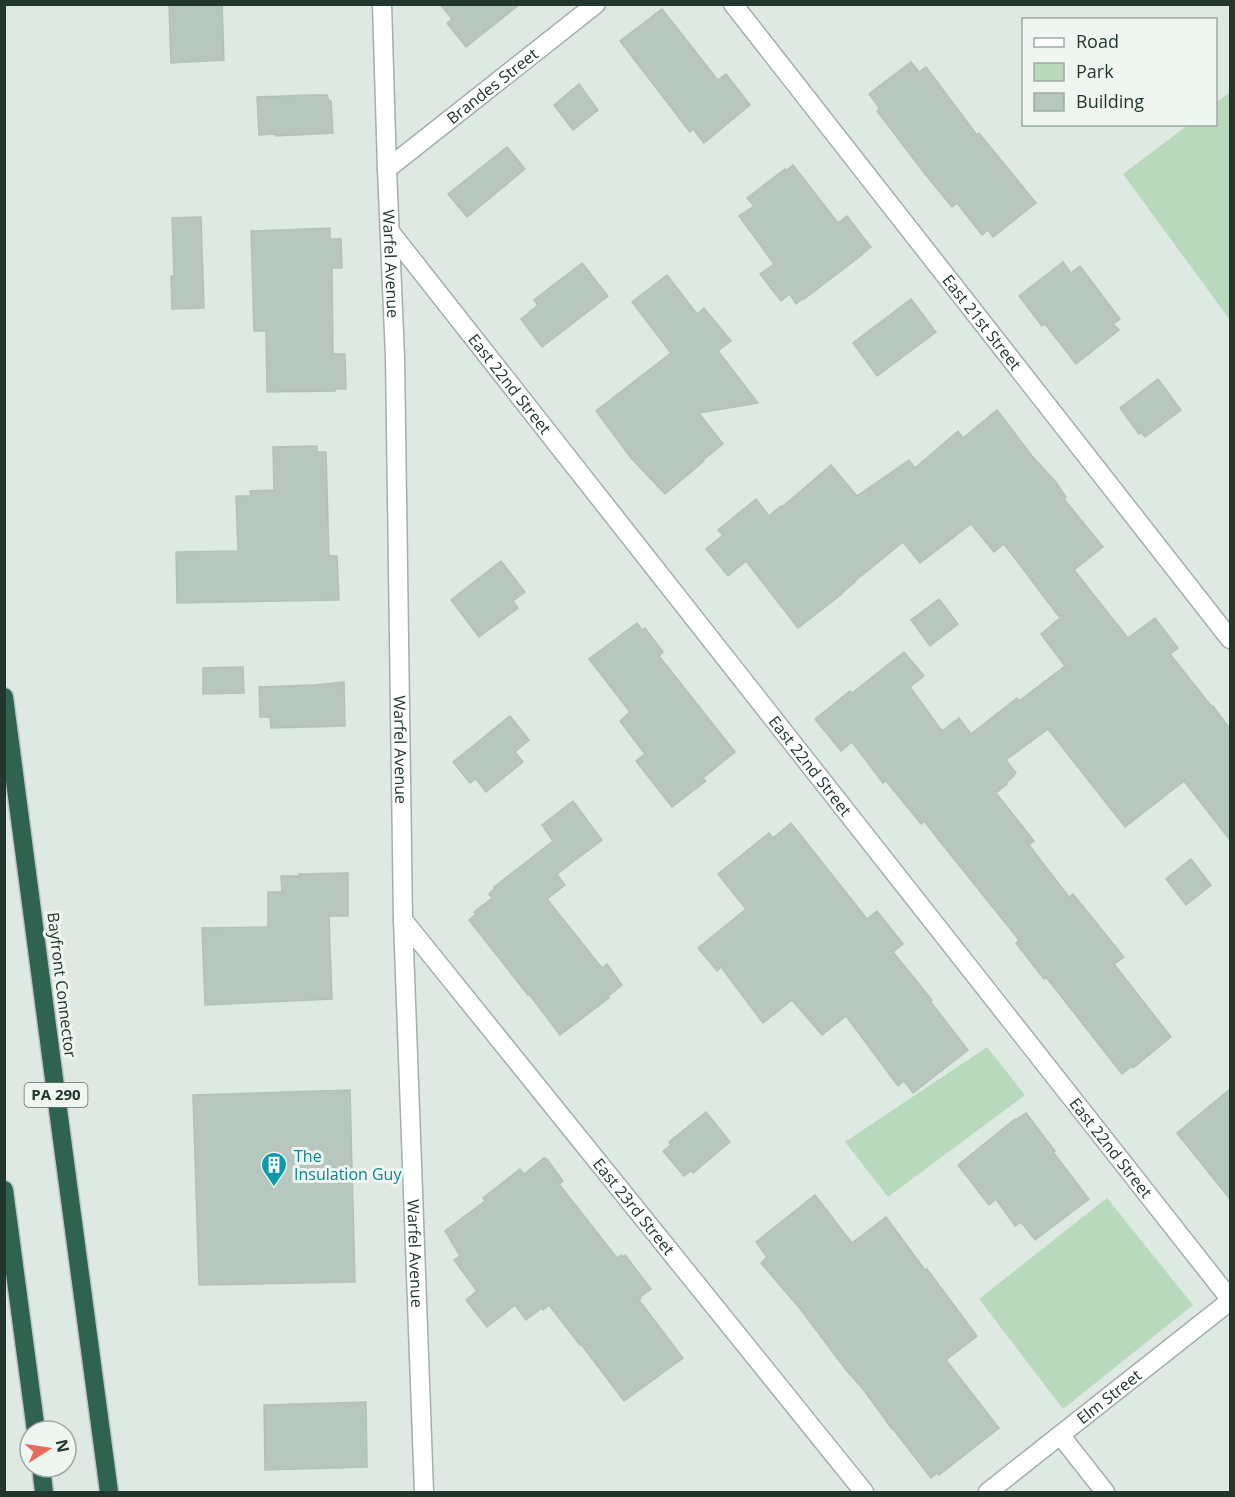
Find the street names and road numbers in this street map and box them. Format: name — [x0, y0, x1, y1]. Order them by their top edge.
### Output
street label: Brandes Street — [442, 43, 543, 129]
street label: Warfel Avenue — [378, 209, 404, 319]
street label: East 21st Street — [938, 270, 1027, 375]
street label: East 22nd Street — [463, 329, 556, 439]
street label: Warfel Avenue — [389, 695, 412, 804]
street label: East 22nd Street — [764, 711, 857, 821]
street label: Bayfront Connector — [42, 911, 82, 1059]
road number: PA 290 — [25, 1083, 88, 1107]
street label: East 22nd Street — [1065, 1093, 1157, 1203]
street label: East 23rd Street — [588, 1153, 680, 1260]
street label: Warfel Avenue — [402, 1199, 428, 1308]
street label: Elm Street — [1072, 1364, 1146, 1429]

